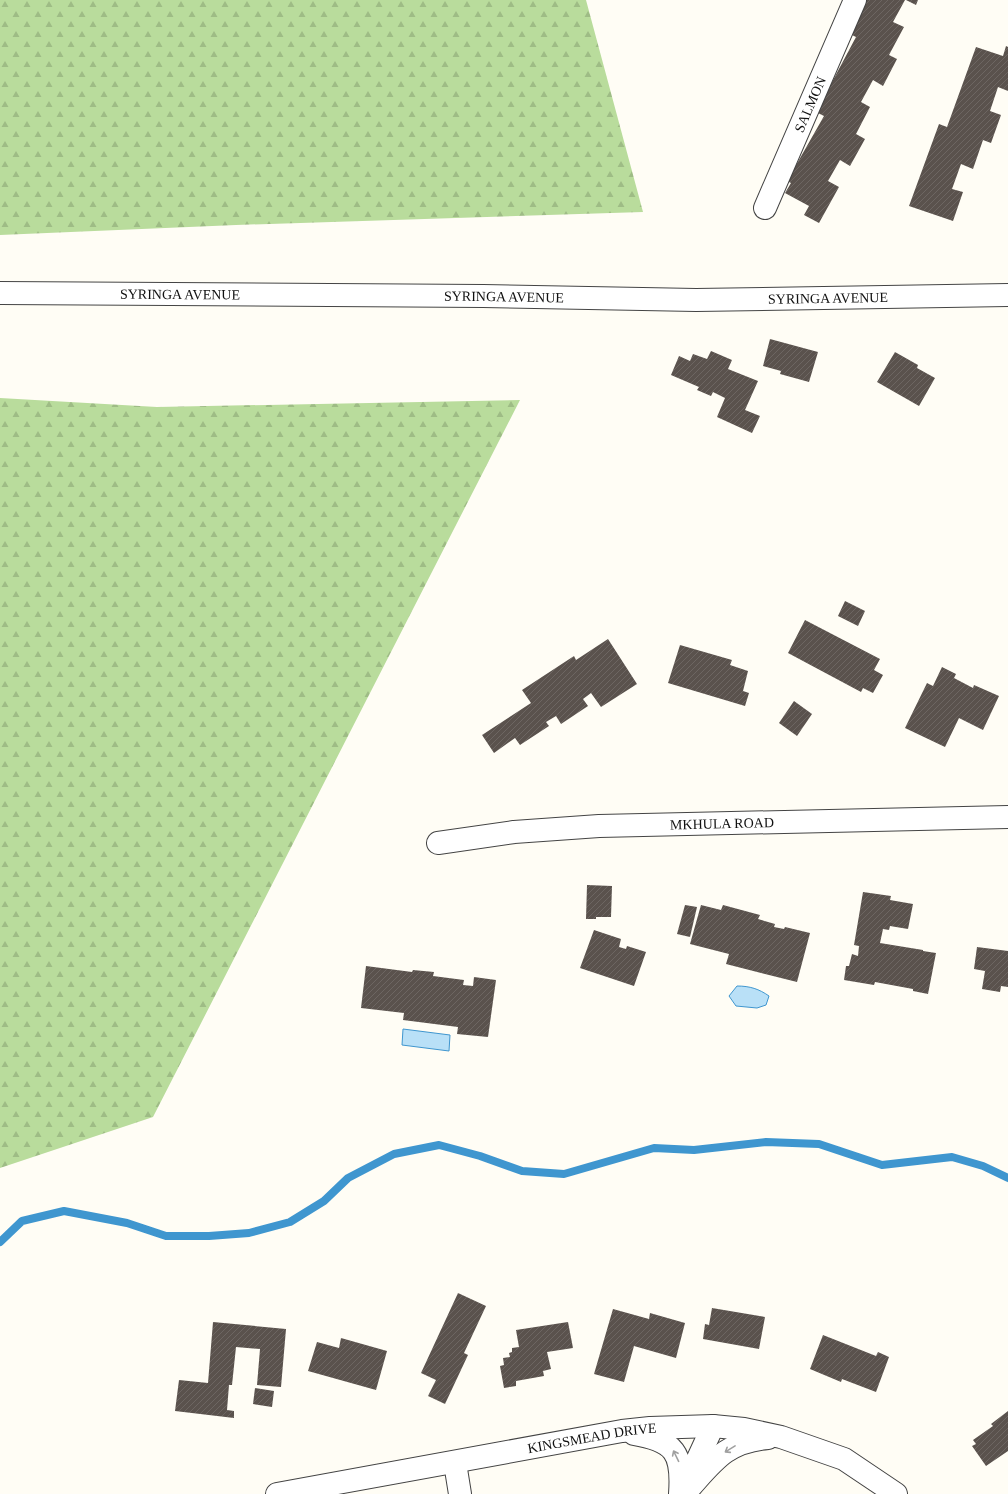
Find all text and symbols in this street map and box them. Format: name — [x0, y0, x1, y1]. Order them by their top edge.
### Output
street label: SALMON — [791, 74, 829, 134]
street label: SYRINGA AVENUE — [120, 286, 240, 302]
street label: SYRINGA AVENUE — [444, 288, 564, 305]
street label: SYRINGA AVENUE — [768, 289, 888, 306]
street label: MKHULA ROAD — [670, 815, 774, 832]
street label: KINGSMEAD DRIVE — [526, 1420, 657, 1456]
one-way arrow — [725, 1445, 736, 1453]
one-way arrow — [672, 1450, 679, 1462]

